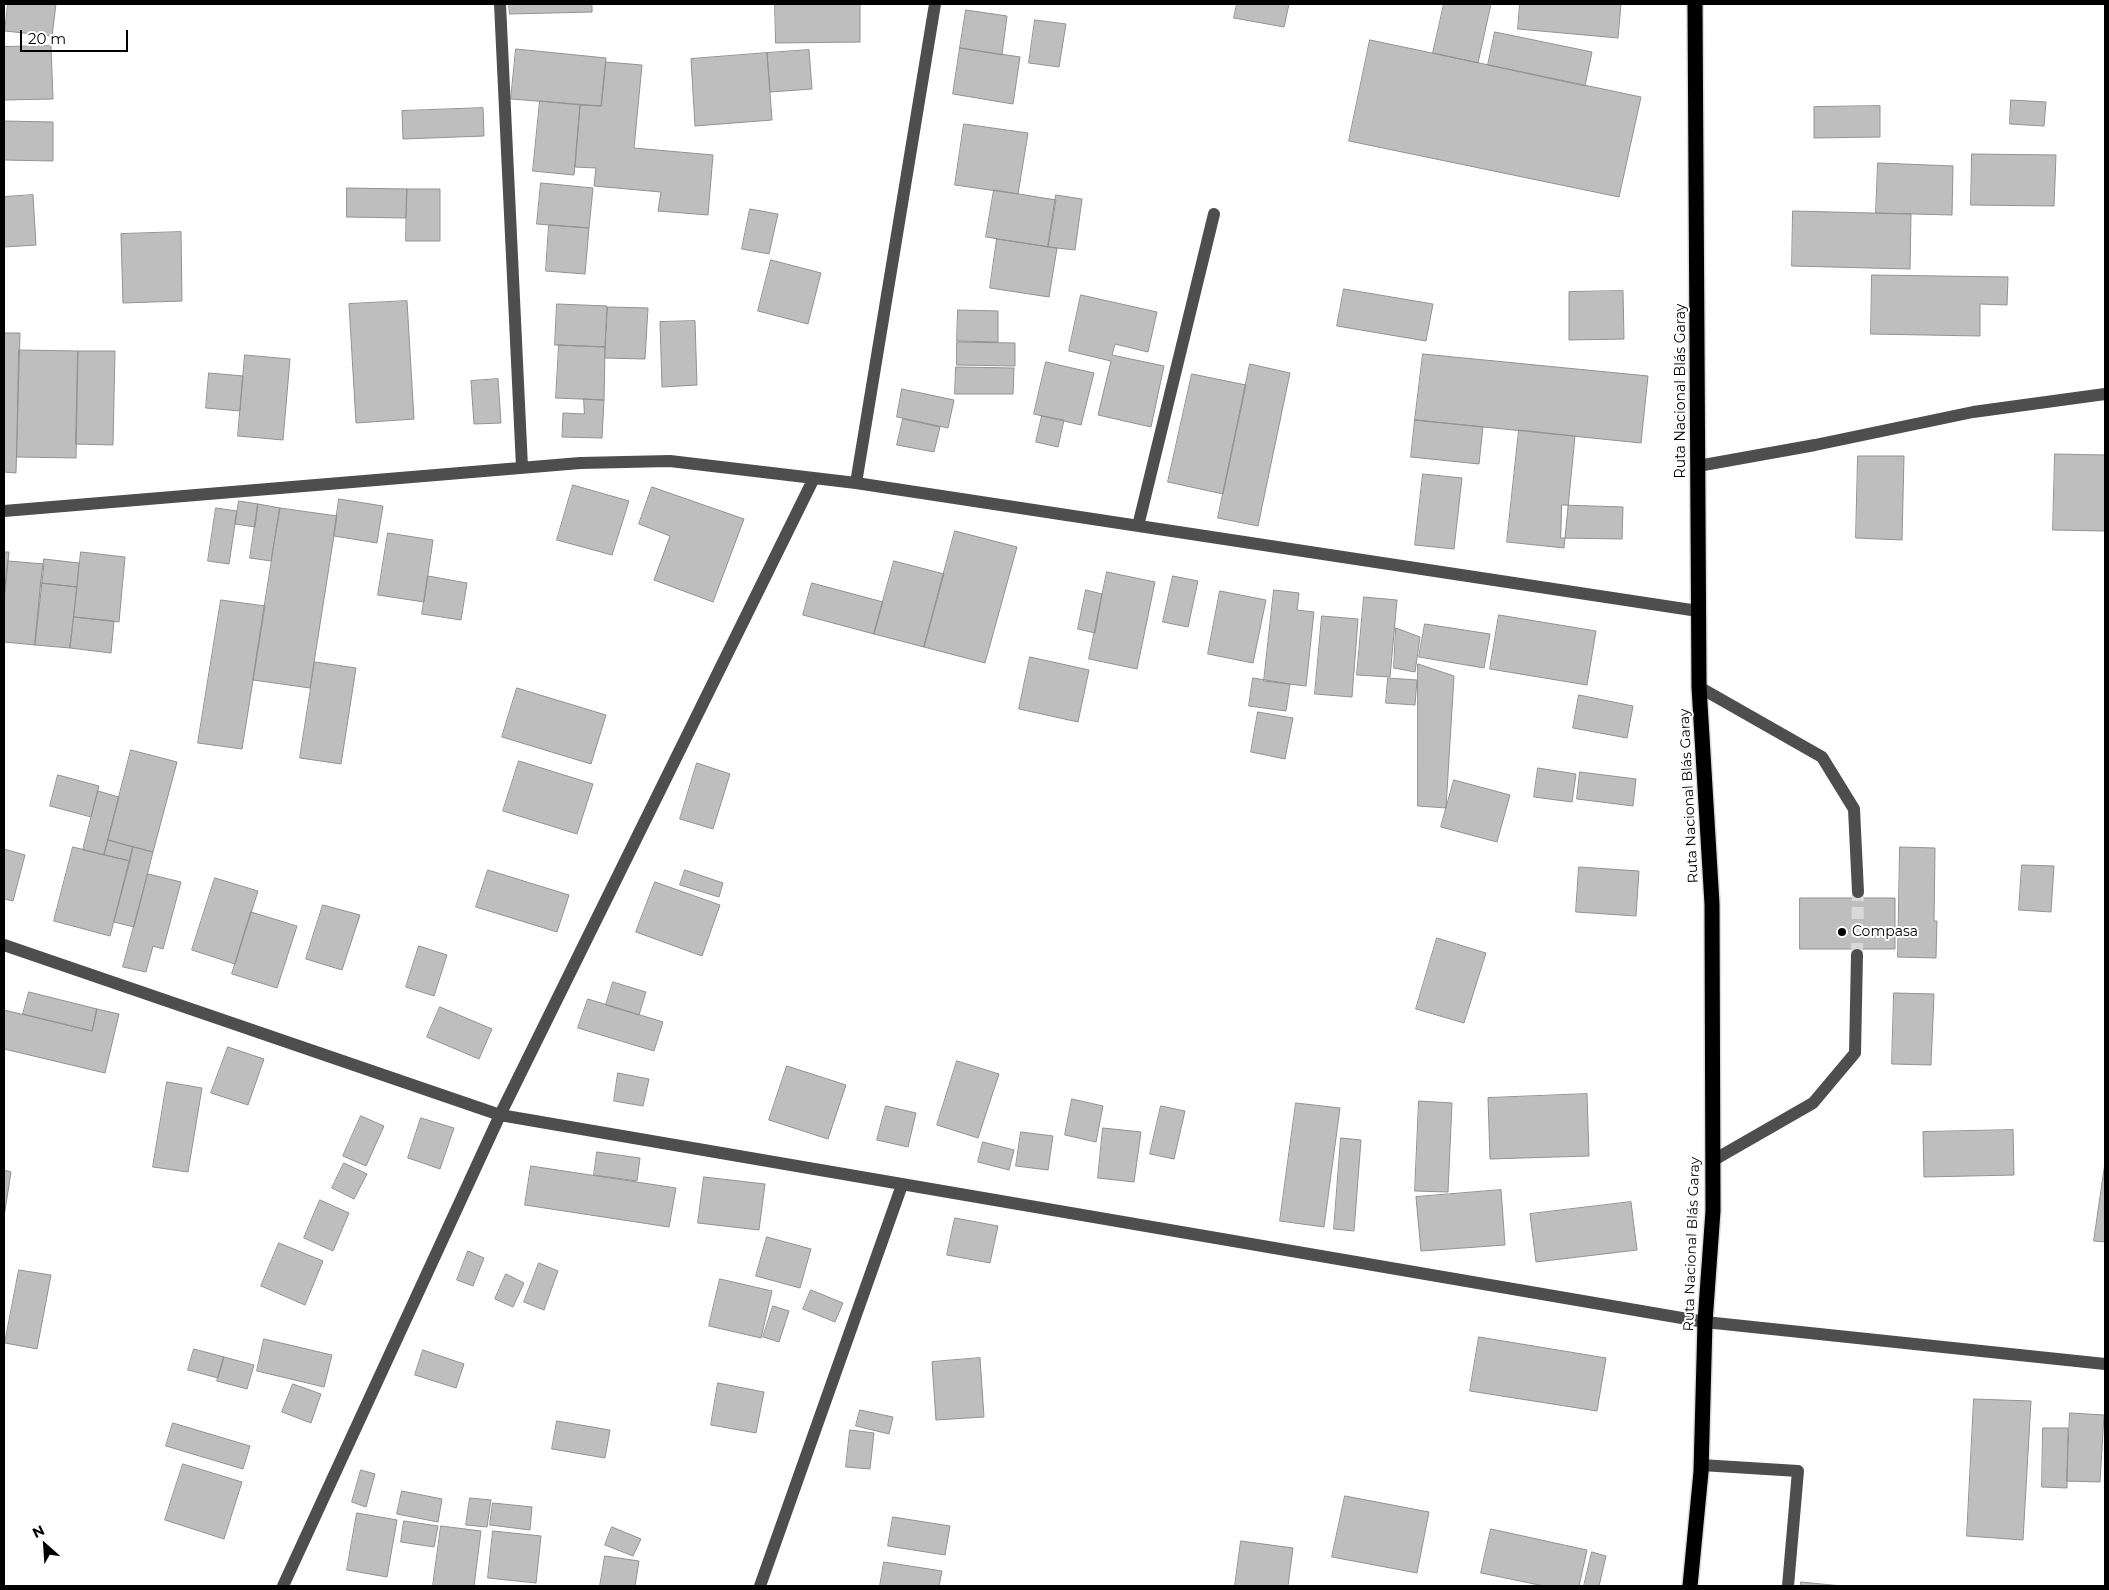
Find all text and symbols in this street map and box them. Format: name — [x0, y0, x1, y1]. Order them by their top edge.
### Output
scale bar — [22, 20, 130, 52]
text: 20 m — [28, 29, 66, 48]
street label: Ruta Nacional Blás Garay — [1673, 304, 1689, 478]
street label: Ruta Nacional Blás Garay — [1676, 708, 1702, 884]
place label: Compasa — [1852, 924, 1918, 940]
marker: Compasa — [1836, 926, 1848, 938]
street label: Ruta Nacional Blás Garay — [1681, 1156, 1703, 1332]
north arrow — [20, 1520, 70, 1570]
text: N — [29, 1521, 47, 1542]

